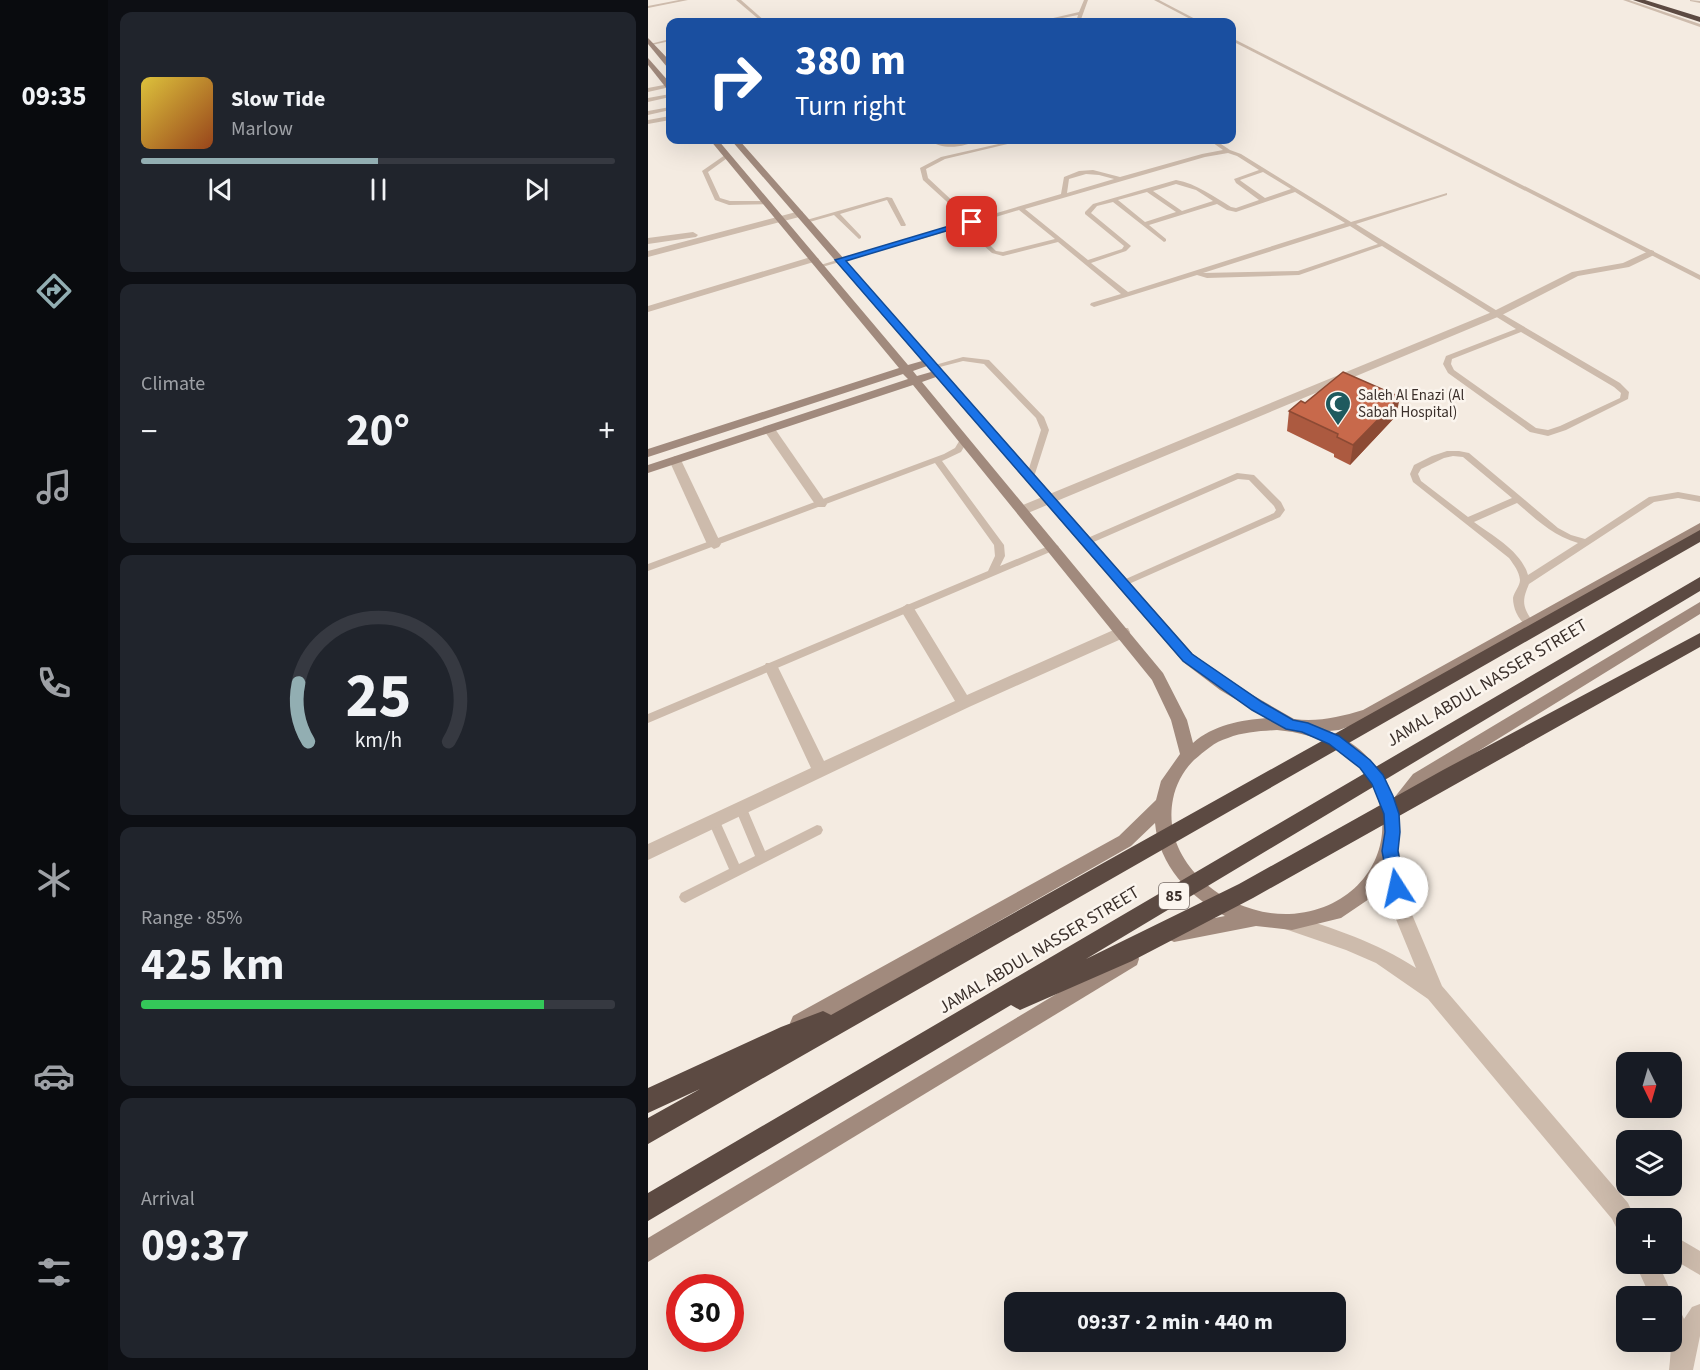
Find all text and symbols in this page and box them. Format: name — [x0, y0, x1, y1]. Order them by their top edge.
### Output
text: 380 m — [795, 31, 906, 91]
icon: right — [696, 42, 774, 120]
text: 09:35 — [21, 77, 87, 116]
text: Slow Tide — [231, 83, 325, 115]
text: Turn right — [795, 87, 906, 126]
text: Marlow — [231, 115, 293, 143]
icon: previous — [204, 173, 237, 206]
icon: pause — [362, 173, 395, 206]
icon: next — [520, 173, 553, 206]
pin — [946, 196, 997, 247]
icon: arrive — [955, 205, 988, 238]
icon: directions — [33, 270, 75, 312]
text: Climate — [141, 370, 205, 398]
place label: Saleh Al Enazi (Al Sabah Hospital) — [1358, 385, 1464, 423]
mosque icon: Saleh Al Enazi (Al Sabah Hospital) — [1323, 389, 1353, 427]
text: 20° — [346, 399, 410, 463]
text: − — [141, 408, 157, 455]
text: + — [599, 408, 615, 455]
icon: music — [33, 466, 75, 508]
street label: JAMAL ABDUL NASSER STREET — [1382, 613, 1593, 753]
text: 25 — [345, 652, 411, 741]
icon: phone — [33, 662, 75, 704]
text: km/h — [354, 725, 402, 756]
position arrow — [1365, 856, 1429, 920]
icon: climate — [33, 859, 75, 901]
street label: JAMAL ABDUL NASSER STREET — [934, 880, 1145, 1020]
road number: 85 — [1159, 883, 1189, 909]
text: Range · 85% — [141, 904, 242, 932]
text: 425 km — [141, 933, 285, 997]
north arrow — [1616, 1052, 1682, 1118]
map controls — [1616, 1052, 1682, 1352]
icon: car — [33, 1055, 75, 1097]
button: layers — [1616, 1130, 1682, 1196]
text: Arrival — [141, 1185, 195, 1213]
button: + — [1616, 1208, 1682, 1274]
text: 09:37 — [141, 1214, 250, 1278]
icon: filters — [33, 1251, 75, 1293]
speed limit sign: 30 — [666, 1274, 744, 1352]
button: − — [1616, 1286, 1682, 1352]
text: 09:37 · 2 min · 440 m — [1077, 1306, 1273, 1338]

